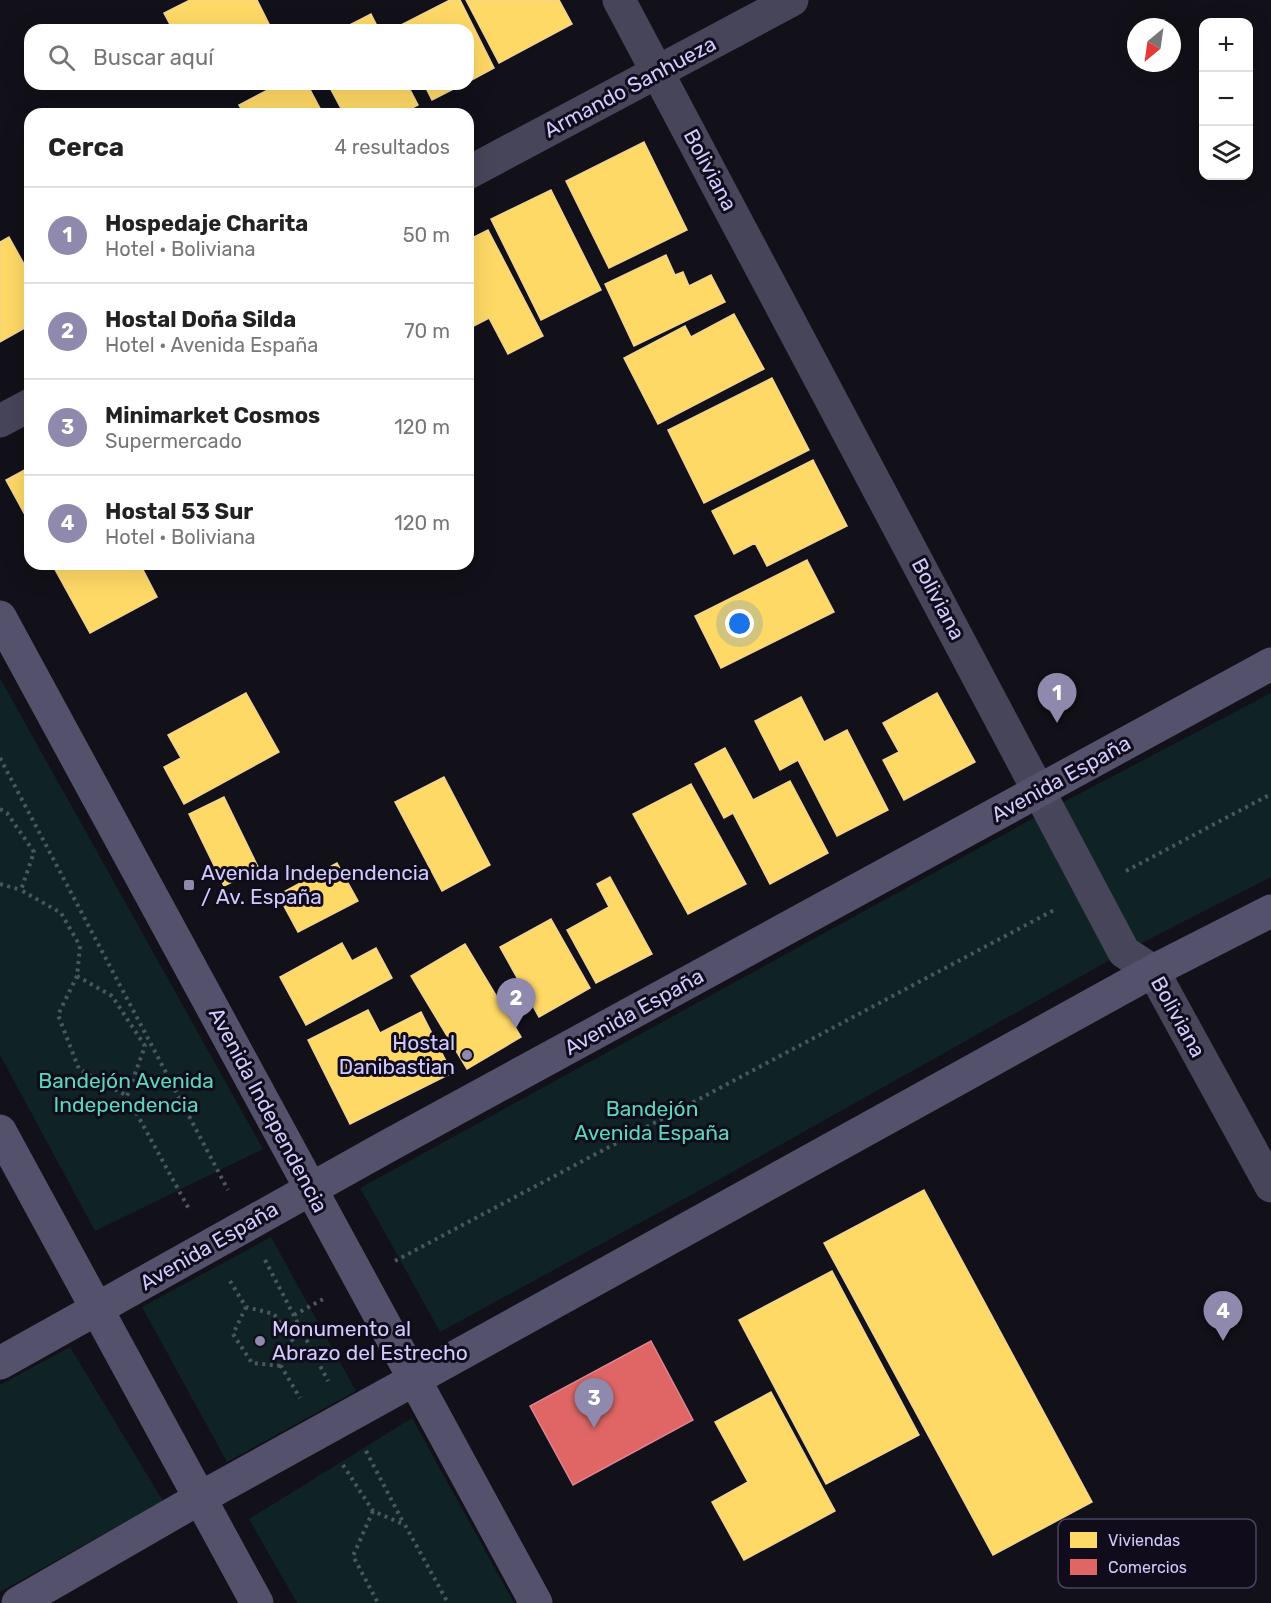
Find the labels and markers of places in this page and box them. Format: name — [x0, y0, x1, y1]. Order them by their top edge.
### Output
pin: 1 — [1038, 674, 1076, 723]
place label: Avenida Independencia / Av. España — [201, 860, 429, 909]
marker: Avenida Independencia / Av. España — [182, 878, 196, 892]
pin: 2 — [496, 978, 536, 1028]
place label: Hostal Danibastian — [339, 1030, 455, 1079]
marker: Hostal Danibastian — [460, 1048, 474, 1062]
pin: 4 — [1204, 1292, 1242, 1341]
place label: Monumento al Abrazo del Estrecho — [272, 1316, 468, 1365]
marker: Monumento al Abrazo del Estrecho — [253, 1334, 267, 1348]
pin: 3 — [574, 1378, 614, 1428]

